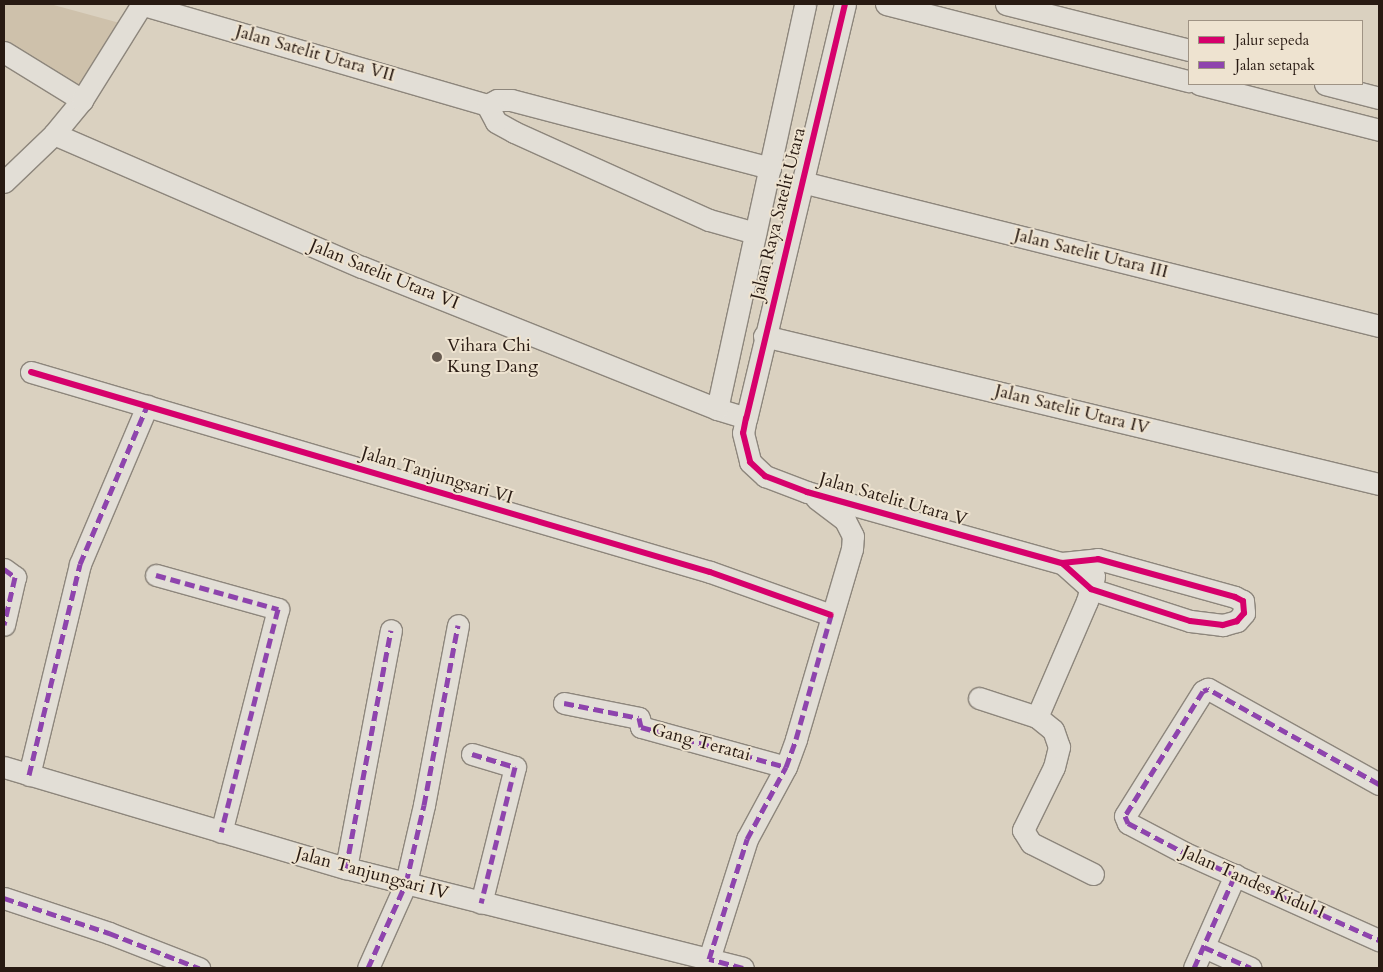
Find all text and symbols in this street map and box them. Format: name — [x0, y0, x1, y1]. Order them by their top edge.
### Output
legend — [1188, 20, 1363, 85]
street label: Jalan Satelit Utara VII — [233, 21, 397, 87]
text: Jalur sepeda — [1235, 30, 1309, 50]
text: Jalan setapak — [1235, 55, 1315, 75]
street label: Jalan Raya Satelit Utara — [747, 126, 811, 302]
street label: Jalan Satelit Utara III — [1012, 224, 1170, 284]
street label: Jalan Satelit Utara VI — [306, 235, 462, 315]
place label: Vihara Chi Kung Dang — [447, 336, 538, 378]
marker: Vihara Chi Kung Dang — [431, 351, 443, 363]
street label: Jalan Satelit Utara IV — [992, 380, 1152, 440]
street label: Jalan Tanjungsari VI — [359, 443, 515, 509]
street label: Jalan Satelit Utara V — [817, 469, 969, 531]
street label: Gang Teratai — [649, 719, 753, 767]
street label: Jalan Tandes Kidul I — [1178, 842, 1328, 924]
street label: Jalan Tanjungsari IV — [293, 843, 451, 905]

